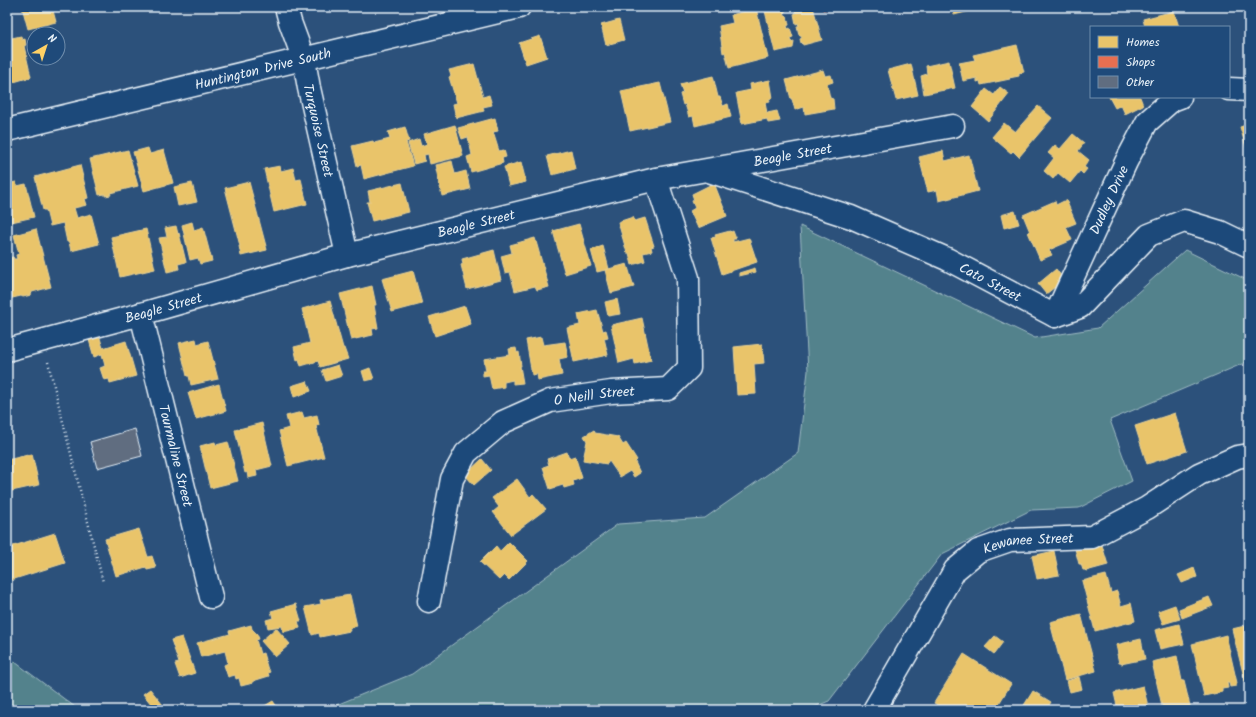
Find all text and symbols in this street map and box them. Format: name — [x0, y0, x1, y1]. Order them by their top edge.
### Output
north arrow — [26, 26, 66, 66]
legend — [1090, 26, 1230, 98]
text: N — [43, 30, 60, 48]
text: Homes — [1126, 33, 1160, 52]
street label: Huntington Drive South — [192, 43, 333, 97]
text: Shops — [1126, 53, 1155, 72]
text: Other — [1126, 73, 1155, 92]
street label: Turquoise Street — [296, 82, 339, 180]
street label: Beagle Street — [752, 138, 834, 173]
street label: Dudley Drive — [1084, 161, 1135, 238]
street label: Beagle Street — [435, 204, 518, 244]
street label: Cato Street — [955, 257, 1025, 309]
street label: Beagle Street — [123, 287, 205, 330]
street label: O Neill Street — [552, 381, 636, 412]
street label: Tourmaline Street — [152, 403, 198, 510]
street label: Kewanee Street — [980, 528, 1074, 561]

